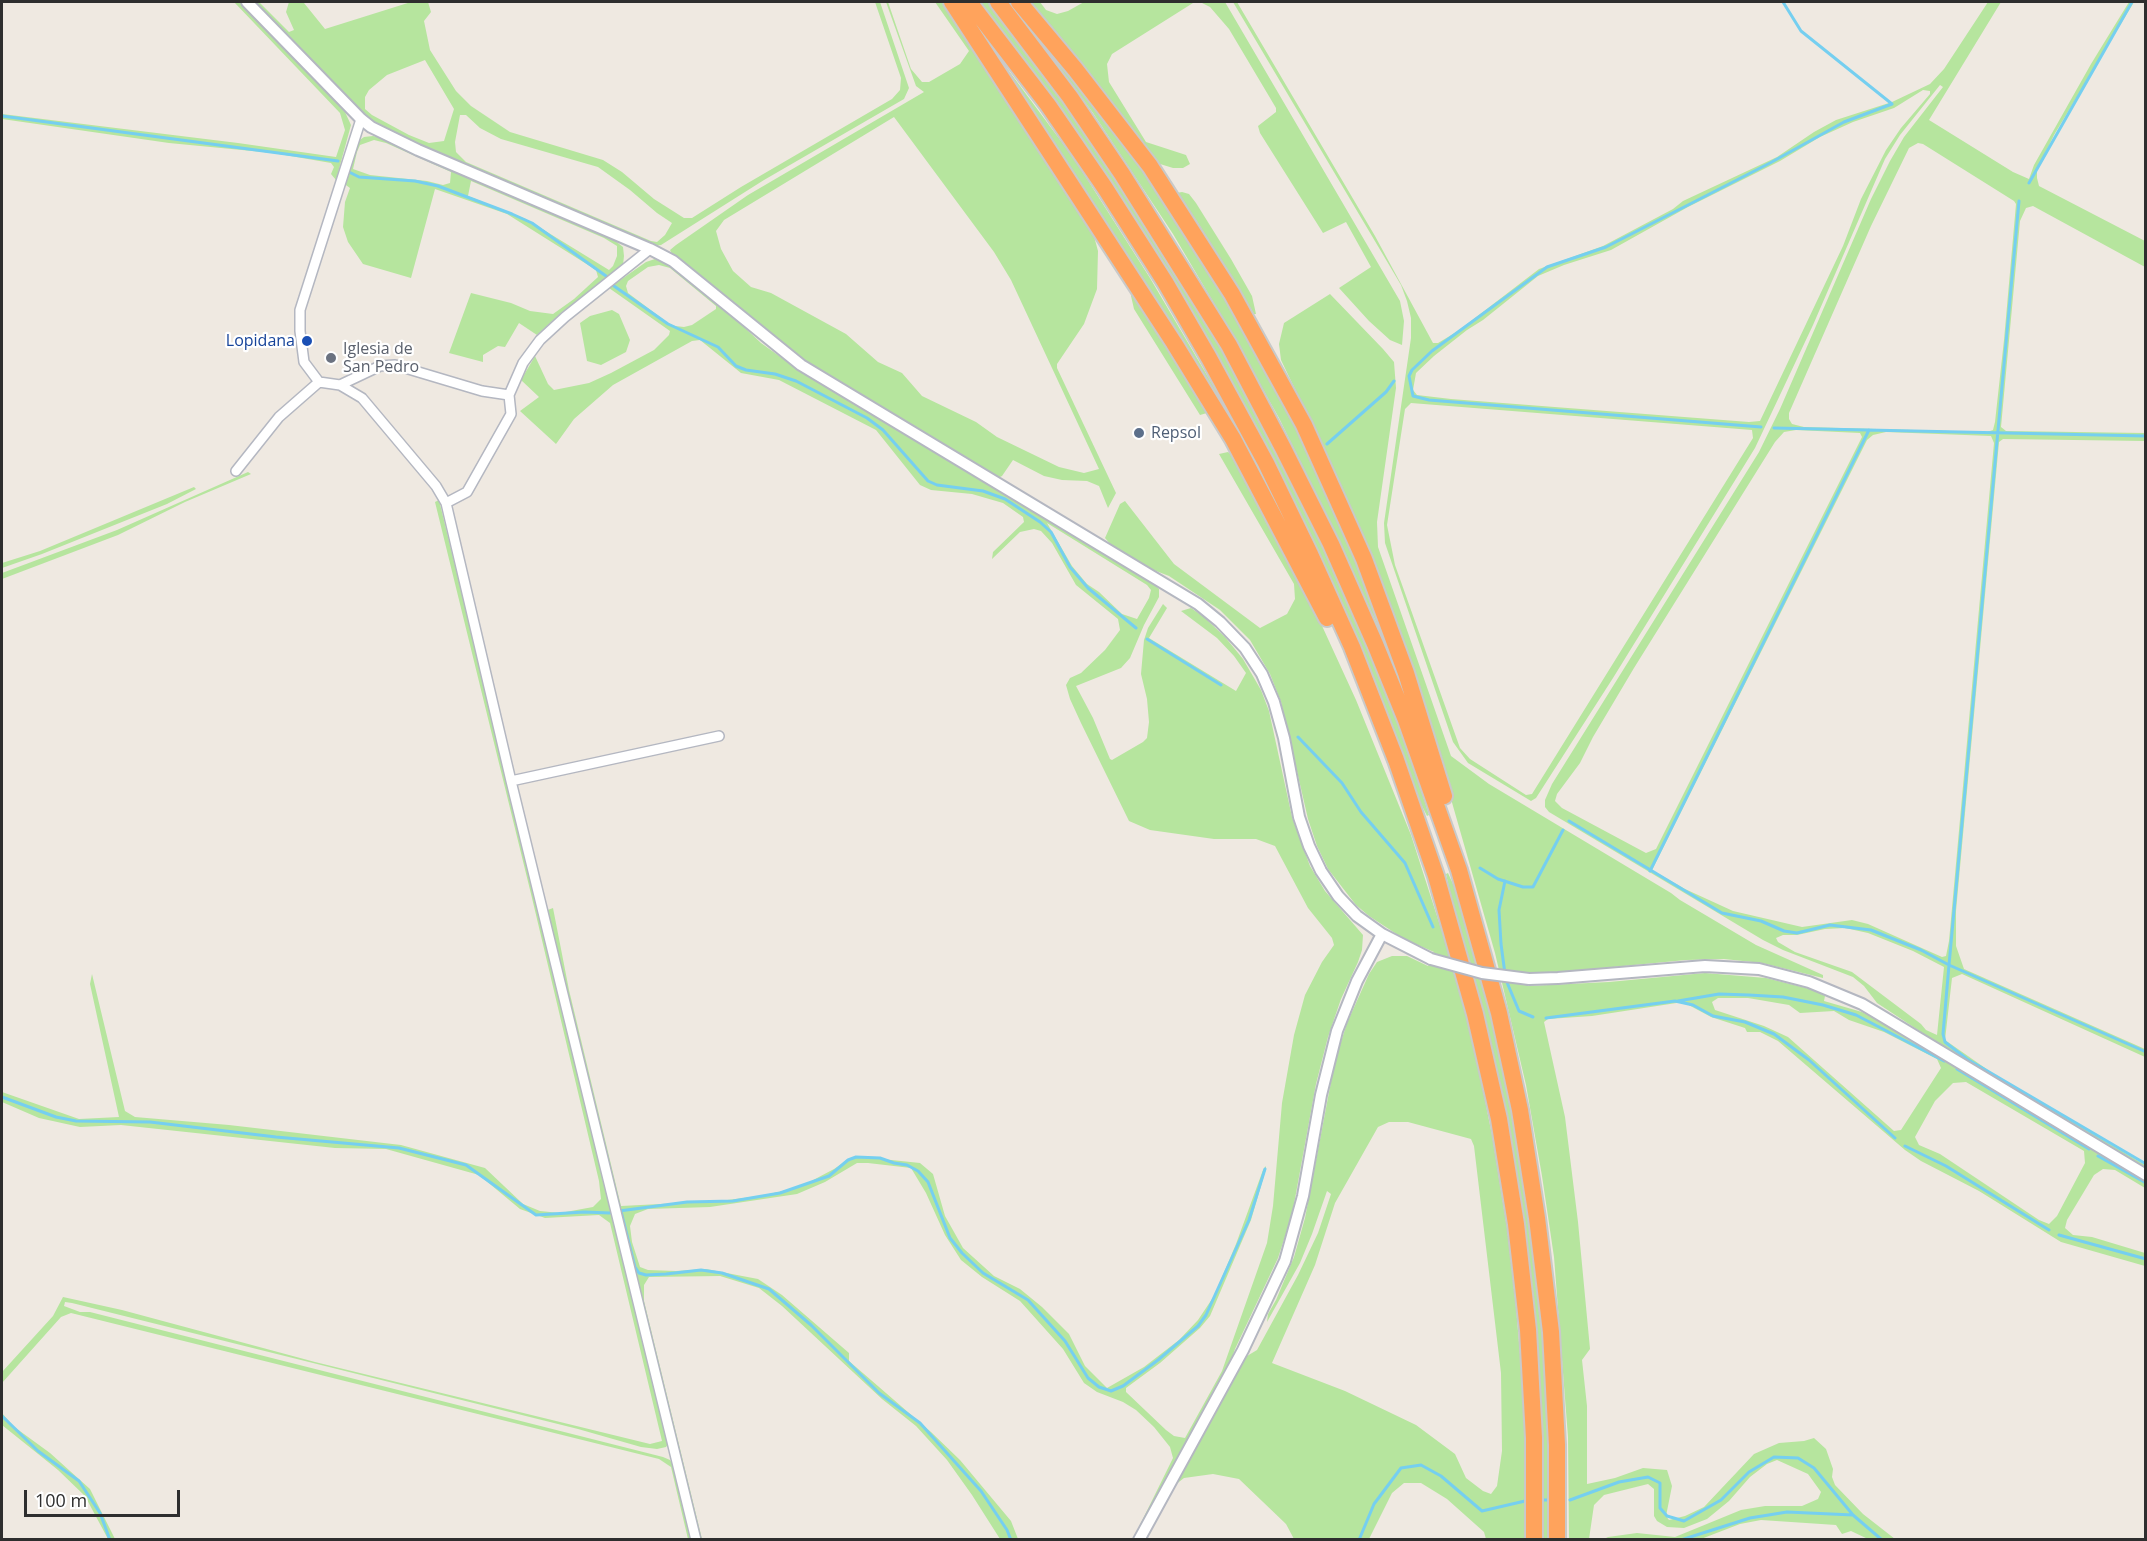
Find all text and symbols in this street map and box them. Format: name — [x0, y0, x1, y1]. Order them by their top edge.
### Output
place label: Lopidana — [226, 331, 295, 351]
marker: Lopidana — [300, 334, 314, 348]
place label: Iglesia de San Pedro — [343, 339, 419, 377]
marker: Iglesia de San Pedro — [324, 351, 338, 365]
place label: Repsol — [1151, 423, 1201, 443]
marker: Repsol — [1132, 426, 1146, 440]
scale bar — [27, 1478, 183, 1516]
text: 100 m — [35, 1488, 87, 1512]

